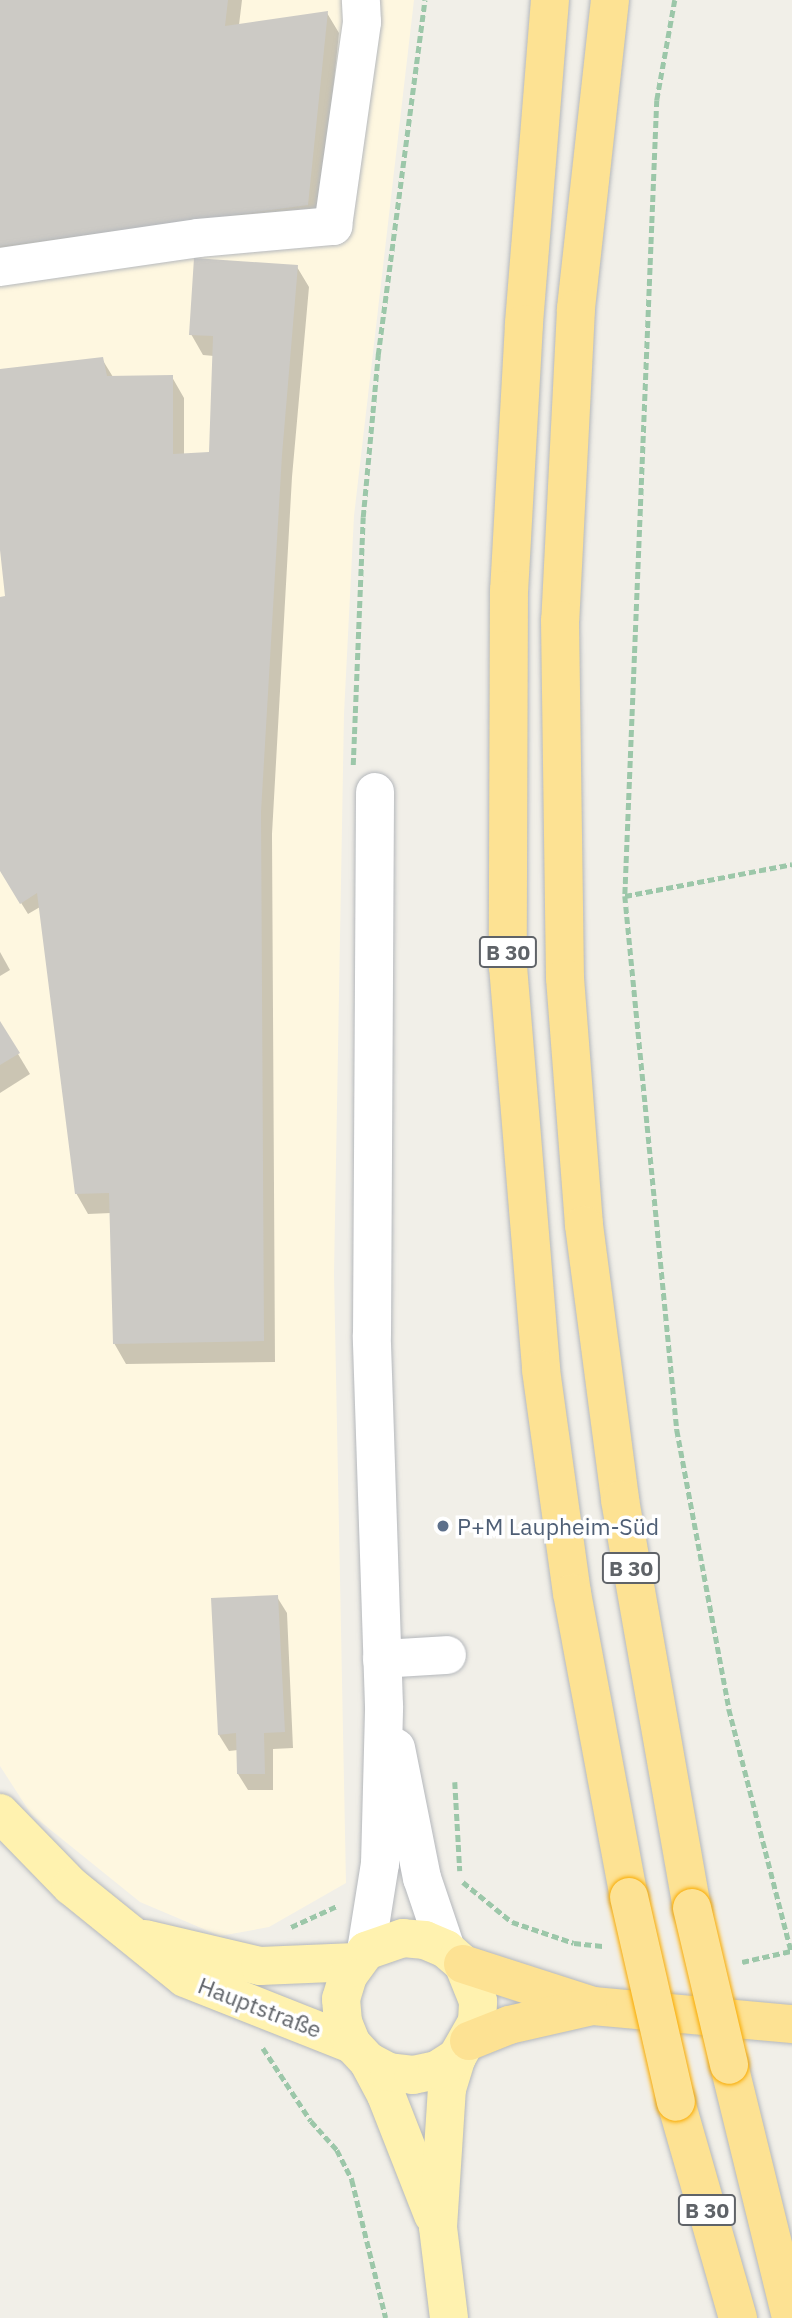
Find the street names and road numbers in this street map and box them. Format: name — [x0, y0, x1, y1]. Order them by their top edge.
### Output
road number: B 30 — [478, 934, 538, 970]
road number: B 30 — [601, 1550, 661, 1586]
street label: Hauptstraße — [194, 1971, 326, 2043]
road number: B 30 — [677, 2192, 737, 2228]

